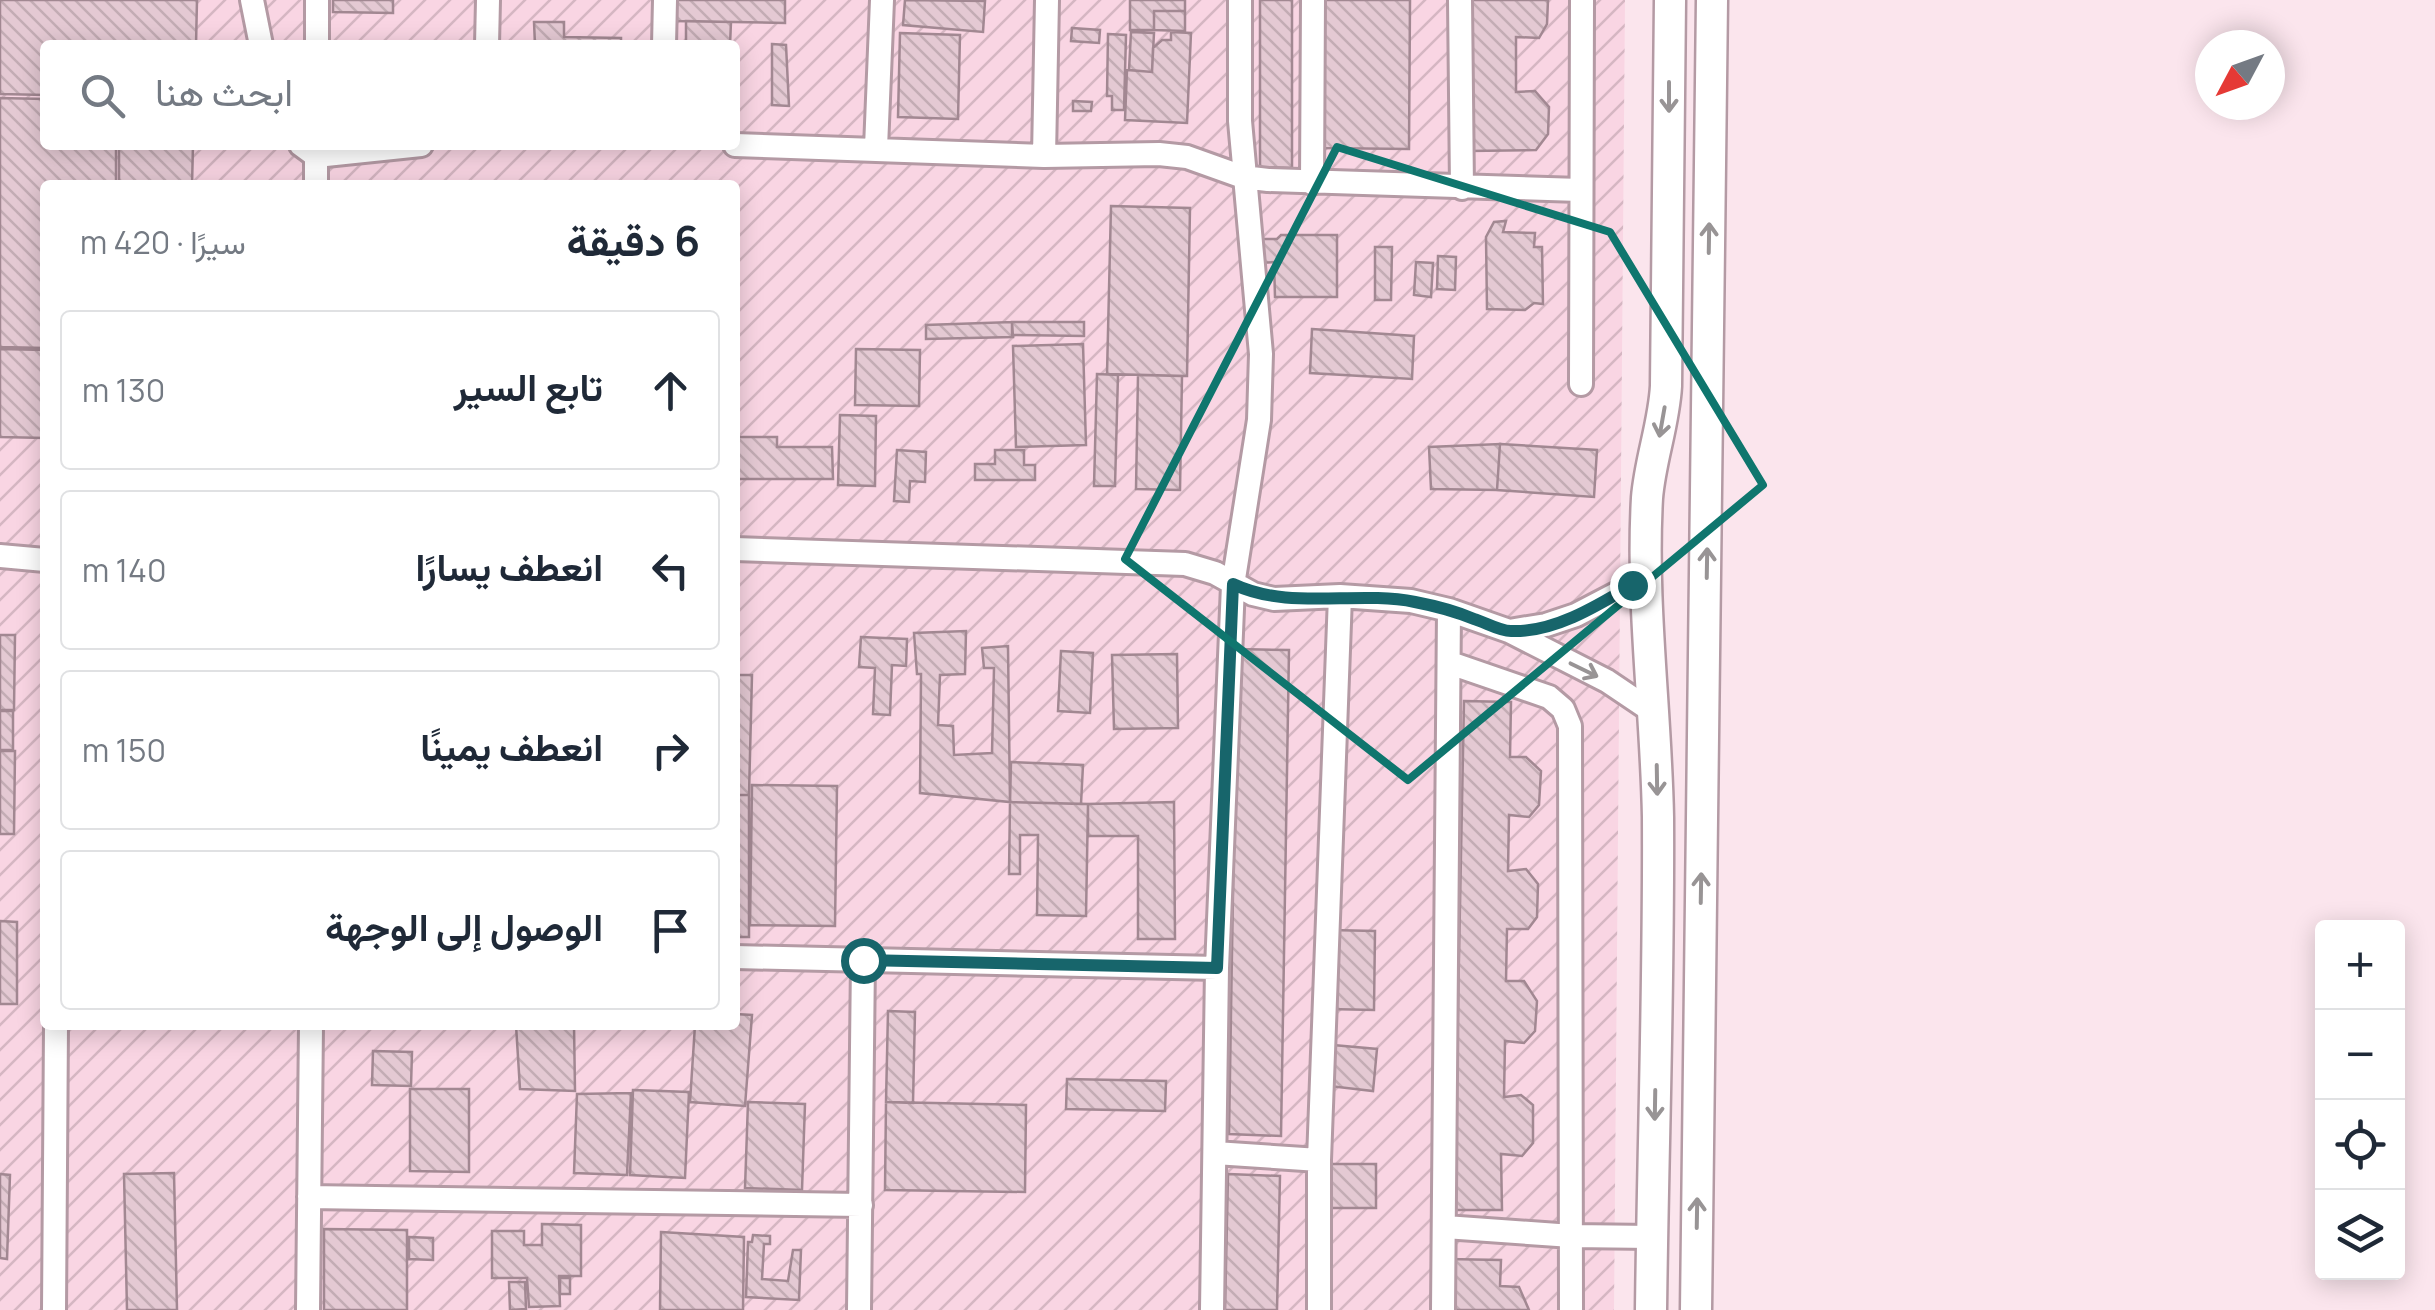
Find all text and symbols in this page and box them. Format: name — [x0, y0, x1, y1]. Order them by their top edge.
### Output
north arrow — [2195, 30, 2285, 120]
search box — [40, 40, 740, 150]
text: ابحث هنا — [155, 65, 293, 117]
icon: search — [75, 68, 130, 123]
one-way arrow — [1660, 80, 1678, 113]
text: 6 دقيقة — [566, 211, 700, 269]
text: سيرًا · 420 m — [80, 220, 246, 264]
one-way arrow — [1700, 222, 1719, 254]
text: تابع السير — [454, 360, 603, 412]
icon: ahead — [643, 363, 698, 418]
text: 130 m — [82, 368, 165, 412]
one-way arrow — [1652, 405, 1671, 438]
text: انعطف يسارًا — [416, 540, 603, 592]
icon: left — [643, 543, 698, 598]
one-way arrow — [1697, 547, 1716, 579]
text: 140 m — [82, 548, 166, 592]
route end — [1610, 563, 1656, 609]
one-way arrow — [1568, 661, 1598, 680]
text: انعطف يمينًا — [420, 720, 603, 772]
icon: right — [643, 723, 698, 778]
text: 150 m — [82, 728, 166, 772]
one-way arrow — [1648, 764, 1666, 796]
one-way arrow — [1692, 872, 1710, 904]
text: الوصول إلى الوجهة — [325, 900, 603, 952]
icon: arrive — [643, 903, 698, 958]
map controls — [2315, 920, 2405, 1280]
button: + — [2315, 920, 2405, 1010]
route start — [841, 938, 887, 984]
button: − — [2315, 1010, 2405, 1100]
one-way arrow — [1645, 1089, 1664, 1121]
button: locate — [2315, 1100, 2405, 1190]
button: layers — [2315, 1190, 2405, 1280]
one-way arrow — [1688, 1197, 1706, 1230]

